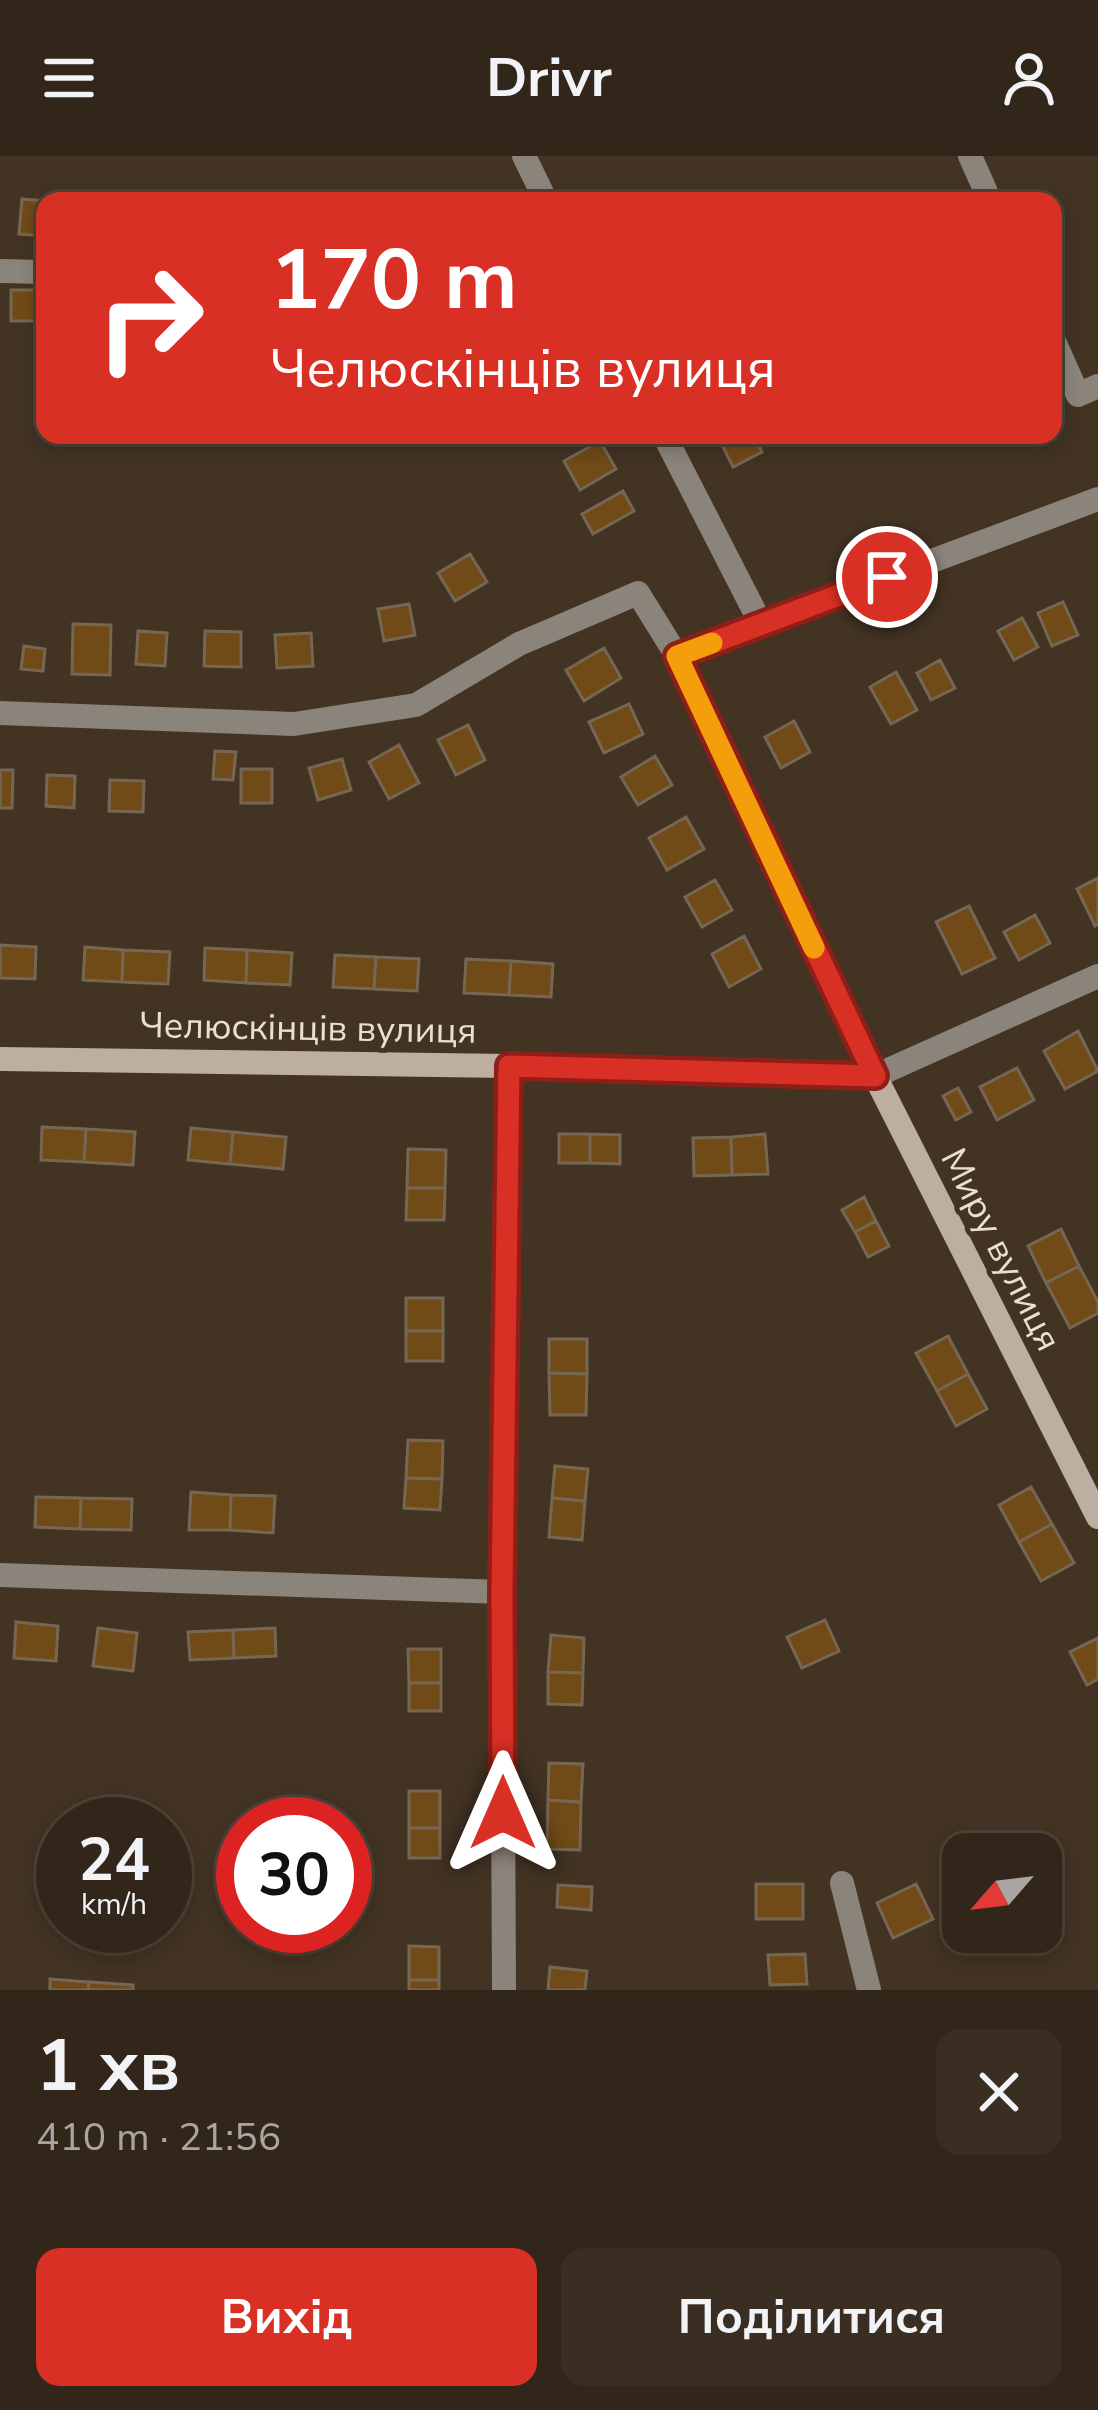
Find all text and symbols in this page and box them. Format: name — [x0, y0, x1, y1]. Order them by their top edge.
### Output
text: Drivr — [486, 41, 612, 115]
icon: menu — [36, 45, 102, 111]
icon: person — [996, 45, 1062, 111]
text: 170 m — [270, 223, 518, 338]
icon: right — [72, 240, 228, 396]
text: Челюскінців вулиця — [270, 332, 776, 406]
pin — [836, 526, 938, 628]
icon: arrive — [854, 544, 920, 610]
street label: Челюскінців вулиця — [139, 1001, 477, 1056]
street label: Миру вулиця — [929, 1140, 1073, 1359]
position arrow — [440, 1750, 566, 1876]
speed limit sign: 30 — [216, 1797, 372, 1953]
text: 24 — [78, 1819, 150, 1901]
north arrow — [942, 1833, 1062, 1953]
map controls — [942, 1833, 1062, 1953]
text: km/h — [81, 1884, 147, 1925]
text: 1 хв — [36, 2017, 180, 2115]
button: close — [936, 2029, 1062, 2155]
text: 410 m · 21:56 — [36, 2111, 281, 2164]
button: Вихід — [36, 2248, 537, 2386]
button: Поділитися — [561, 2248, 1062, 2386]

